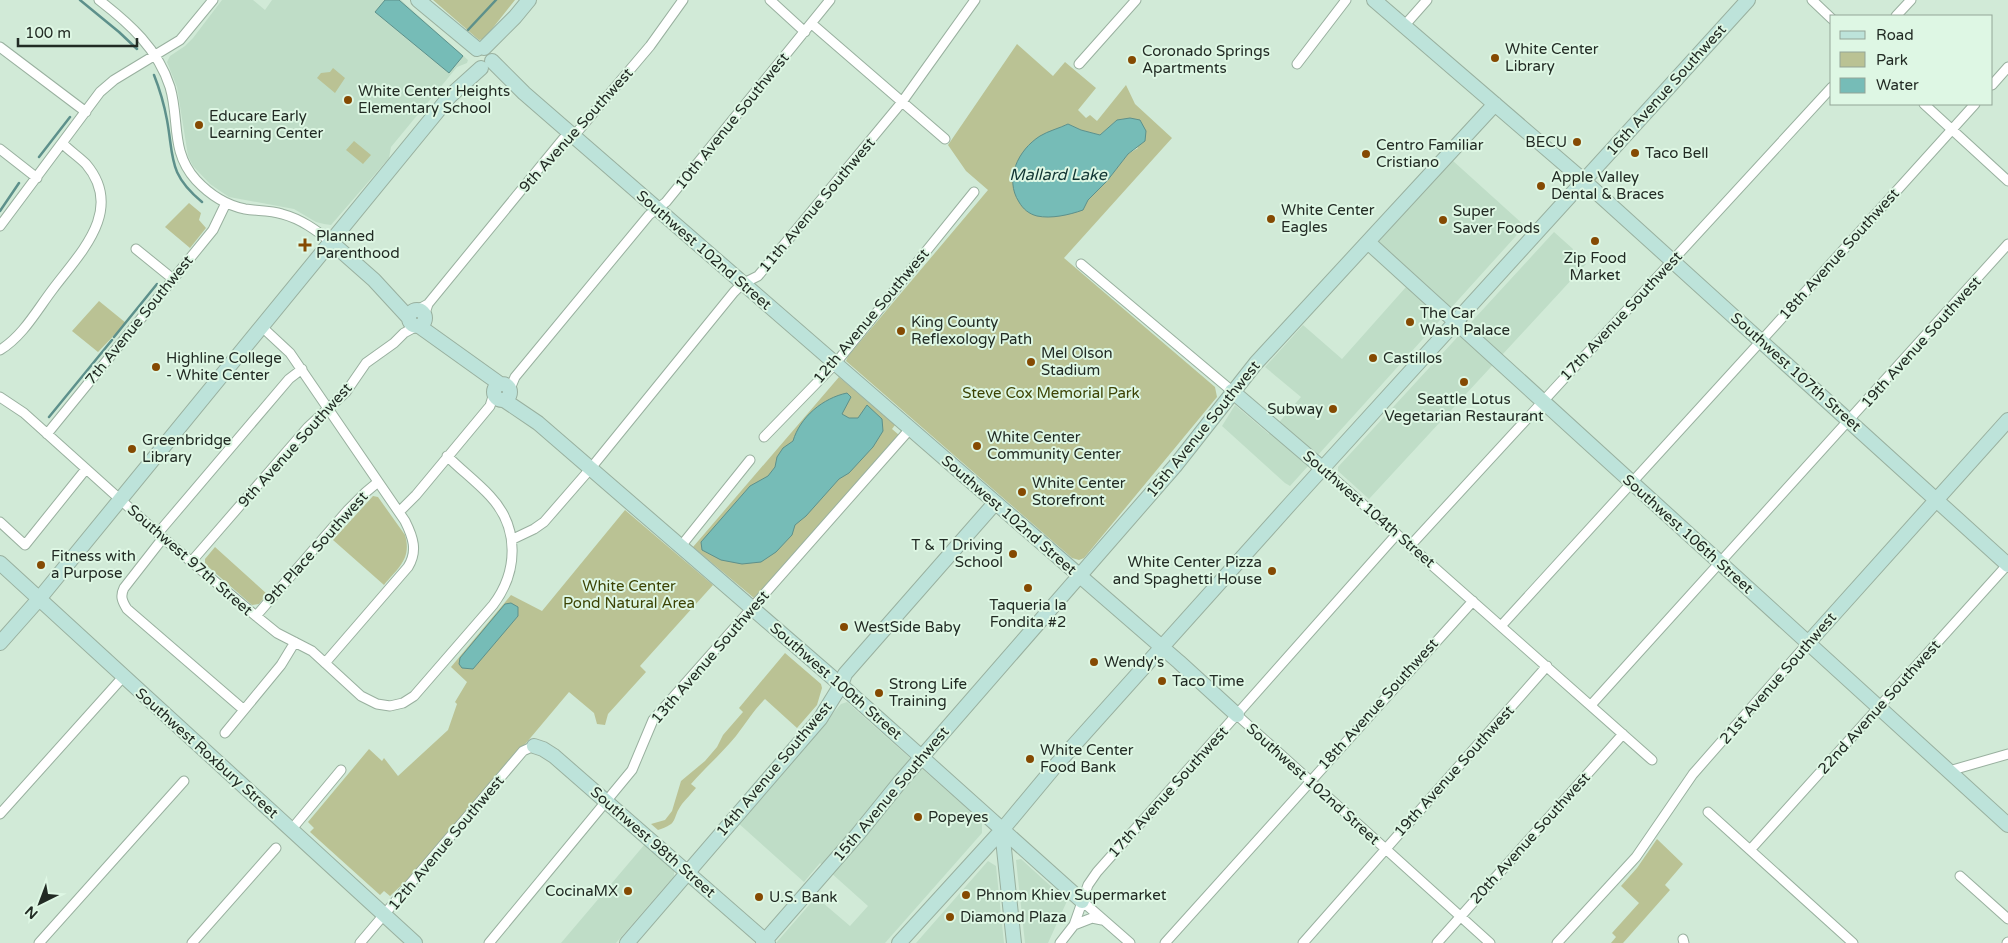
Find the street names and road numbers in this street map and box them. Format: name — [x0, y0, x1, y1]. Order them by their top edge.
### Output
street label: 16th Avenue Southwest — [1602, 20, 1730, 159]
street label: 10th Avenue Southwest — [671, 49, 793, 193]
street label: 9th Avenue Southwest — [515, 64, 637, 196]
street label: 11th Avenue Southwest — [755, 134, 879, 276]
street label: 18th Avenue Southwest — [1775, 184, 1903, 323]
street label: Southwest 102nd Street — [633, 186, 775, 314]
street label: 12th Avenue Southwest — [809, 245, 933, 387]
street label: 17th Avenue Southwest — [1556, 247, 1686, 385]
street label: 7th Avenue Southwest — [81, 252, 197, 388]
street label: 19th Avenue Southwest — [1857, 272, 1985, 411]
street label: Southwest 107th Street — [1727, 309, 1865, 435]
street label: 15th Avenue Southwest — [1142, 357, 1264, 501]
street label: 9th Avenue Southwest — [234, 379, 356, 511]
street label: Southwest 104th Street — [1299, 447, 1439, 571]
street label: Southwest 102nd Street — [938, 451, 1080, 579]
street label: Southwest 106th Street — [1619, 471, 1757, 597]
street label: 9th Place Southwest — [260, 488, 372, 608]
street label: Southwest 97th Street — [124, 501, 256, 619]
street label: 13th Avenue Southwest — [647, 587, 773, 727]
street label: 21st Avenue Southwest — [1716, 608, 1840, 748]
street label: Southwest 100th Street — [766, 619, 906, 743]
street label: 18th Avenue Southwest — [1314, 634, 1442, 773]
street label: 22nd Avenue Southwest — [1814, 636, 1944, 778]
street label: Southwest Roxbury Street — [132, 684, 282, 822]
street label: 14th Avenue Southwest — [712, 698, 836, 840]
street label: 19th Avenue Southwest — [1390, 701, 1518, 840]
street label: Southwest 102nd Street — [1243, 719, 1383, 849]
street label: 17th Avenue Southwest — [1104, 722, 1232, 861]
street label: 15th Avenue Southwest — [829, 723, 953, 865]
street label: 20th Avenue Southwest — [1466, 768, 1594, 907]
street label: 12th Avenue Southwest — [384, 772, 508, 914]
street label: Southwest 98th Street — [587, 783, 719, 901]

